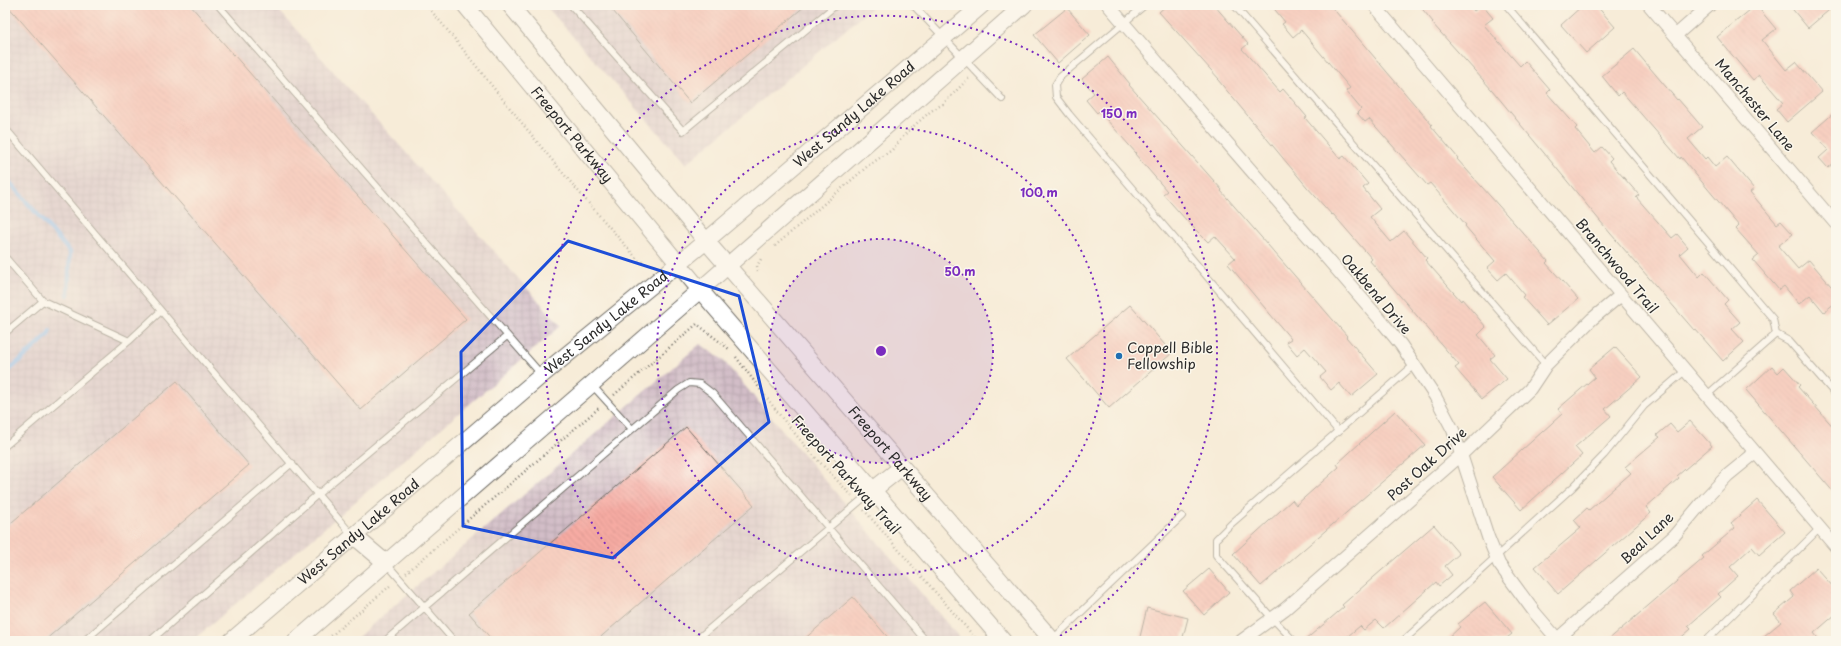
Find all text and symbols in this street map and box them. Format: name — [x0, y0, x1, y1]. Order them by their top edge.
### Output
street label: Manchester Lane — [1710, 54, 1801, 156]
street label: West Sandy Lake Road — [788, 56, 919, 172]
street label: Freeport Parkway — [526, 82, 618, 187]
text: 150 m — [1101, 104, 1137, 122]
text: 100 m — [1020, 183, 1058, 201]
street label: Branchwood Trail — [1571, 213, 1664, 318]
street label: Oakbend Drive — [1336, 249, 1416, 339]
text: 50 m — [944, 262, 976, 280]
street label: West Sandy Lake Road — [539, 265, 672, 379]
place label: Coppell Bible Fellowship — [1127, 337, 1214, 374]
centre of rings — [874, 344, 888, 358]
marker: Coppell Bible Fellowship — [1114, 351, 1124, 361]
street label: Freeport Parkway — [844, 401, 938, 505]
street label: Freeport Parkway Trail — [787, 410, 906, 539]
street label: Post Oak Drive — [1382, 422, 1471, 505]
street label: West Sandy Lake Road — [293, 473, 424, 590]
street label: Beal Lane — [1615, 507, 1678, 569]

